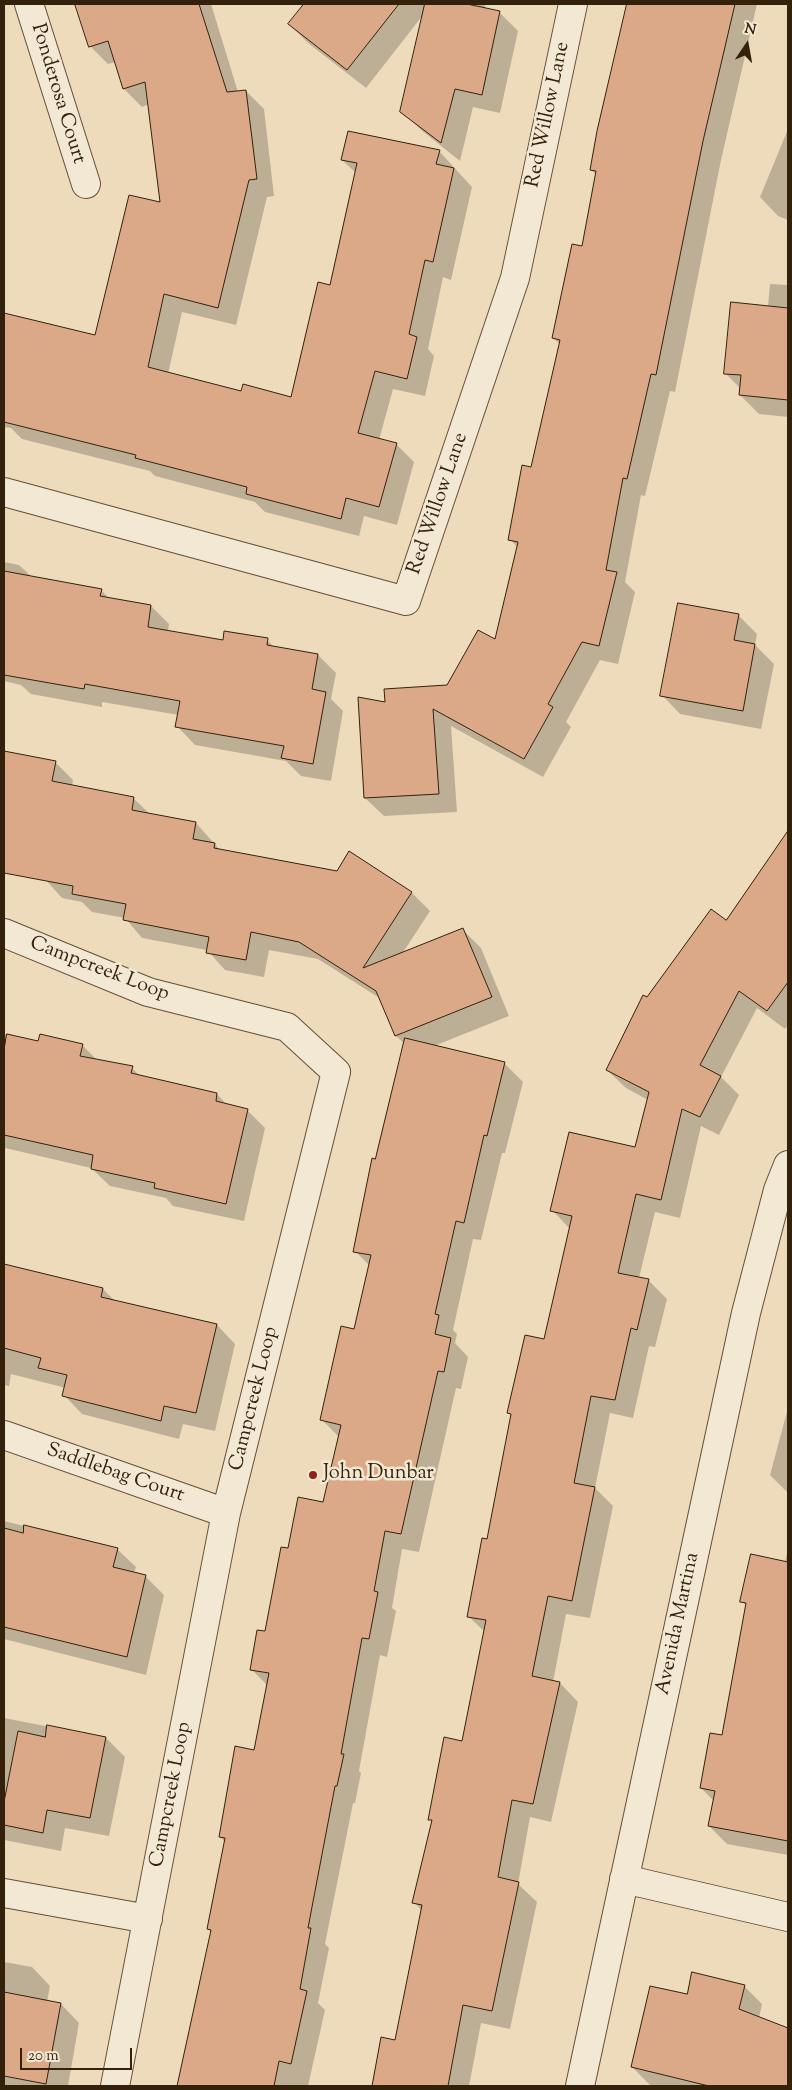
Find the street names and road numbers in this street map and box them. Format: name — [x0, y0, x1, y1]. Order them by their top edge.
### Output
street label: Ponderosa Court — [24, 21, 90, 167]
street label: Red Willow Lane — [522, 40, 576, 190]
street label: Red Willow Lane — [404, 430, 474, 578]
street label: Campcreek Loop — [26, 932, 172, 1008]
street label: Campcreek Loop — [226, 1324, 284, 1474]
street label: Saddlebag Court — [43, 1439, 187, 1509]
street label: Avenida Martina — [652, 1551, 706, 1697]
street label: Campcreek Loop — [146, 1720, 198, 1870]

